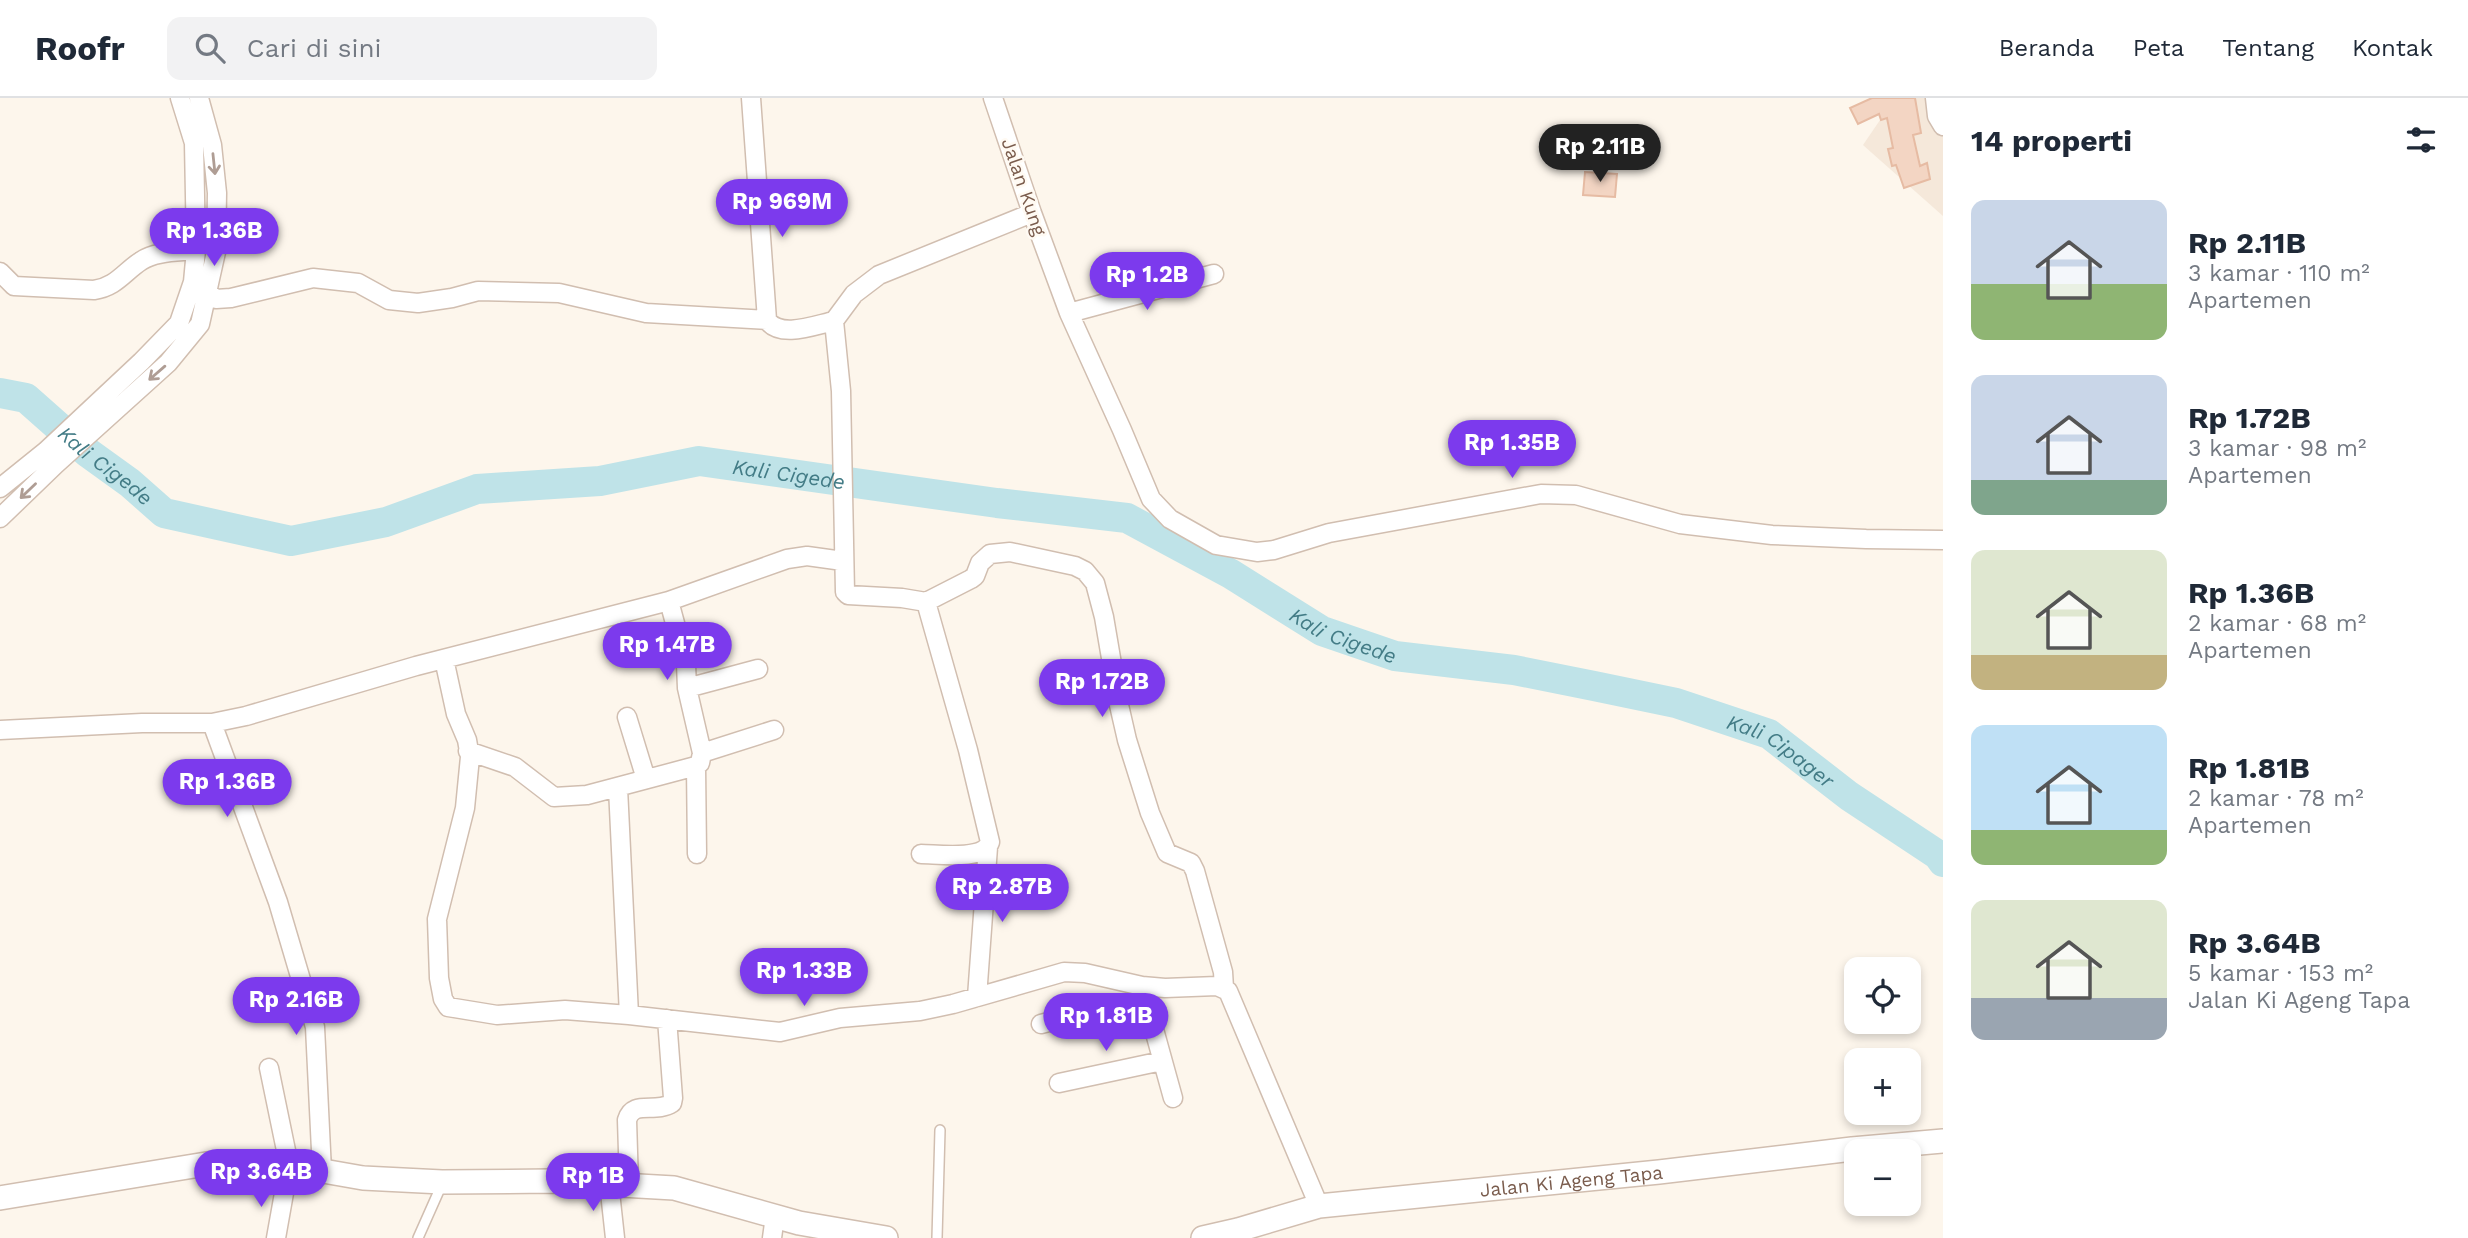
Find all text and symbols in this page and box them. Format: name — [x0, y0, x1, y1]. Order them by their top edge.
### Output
search box — [167, 17, 657, 80]
text: Roofr — [35, 29, 125, 68]
icon: search — [191, 29, 229, 67]
text: Cari di sini — [247, 33, 381, 63]
text: Beranda — [1999, 34, 2095, 62]
text: Peta — [2133, 34, 2184, 62]
text: Tentang — [2222, 34, 2314, 62]
text: Kontak — [2352, 34, 2433, 62]
icon: filters — [2402, 121, 2440, 159]
text: 14 properti — [1971, 123, 2132, 158]
pin: Rp 2.11B — [1528, 125, 1672, 184]
text: Rp 2.11B — [1555, 133, 1645, 160]
street label: Jalan Kung — [997, 135, 1052, 240]
one-way arrow — [208, 153, 221, 175]
pin: Rp 969M — [717, 180, 847, 239]
text: Rp 969M — [732, 188, 832, 215]
pin: Rp 1.36B — [142, 208, 286, 268]
text: Rp 1.36B — [166, 217, 262, 244]
text: Rp 2.11B — [2188, 225, 2306, 260]
icon: home — [2027, 228, 2111, 312]
pin: Rp 1.2B — [1082, 252, 1212, 312]
text: 3 kamar · 110 m² — [2188, 260, 2370, 287]
text: Rp 1.2B — [1106, 261, 1188, 288]
text: Apartemen — [2188, 287, 2312, 314]
one-way arrow — [148, 365, 166, 381]
text: Rp 1.72B — [2188, 400, 2311, 435]
icon: home — [2027, 403, 2111, 487]
water label: Kali Cigede — [53, 420, 158, 510]
pin: Rp 1.35B — [1440, 420, 1584, 480]
text: Rp 1.35B — [1464, 429, 1560, 456]
text: 3 kamar · 98 m² — [2188, 435, 2366, 462]
water label: Kali Cigede — [731, 453, 847, 494]
text: Apartemen — [2188, 462, 2312, 489]
one-way arrow — [20, 482, 37, 499]
text: Rp 1.36B — [2188, 575, 2314, 610]
icon: home — [2027, 578, 2111, 662]
water label: Kali Cigede — [1285, 602, 1400, 668]
text: 2 kamar · 68 m² — [2188, 610, 2366, 637]
pin: Rp 1.47B — [595, 622, 739, 682]
text: Rp 1.47B — [619, 631, 715, 658]
text: Apartemen — [2188, 637, 2312, 664]
pin: Rp 1.72B — [1030, 660, 1174, 719]
text: Rp 1.72B — [1055, 668, 1149, 695]
water label: Kali Cipager — [1724, 708, 1840, 793]
text: Rp 1.81B — [2188, 750, 2310, 785]
icon: home — [2027, 753, 2111, 837]
pin: Rp 1.36B — [155, 760, 299, 819]
text: Rp 1.36B — [179, 768, 275, 795]
text: 2 kamar · 78 m² — [2188, 785, 2364, 812]
text: Apartemen — [2188, 812, 2312, 839]
pin: Rp 2.87B — [930, 864, 1074, 924]
text: Rp 2.87B — [952, 873, 1052, 900]
text: Rp 3.64B — [2188, 925, 2321, 960]
icon: home — [2027, 928, 2111, 1012]
pin: Rp 1.33B — [732, 948, 876, 1008]
text: Rp 1.33B — [756, 957, 852, 984]
map controls — [1844, 957, 1921, 1216]
button: locate — [1844, 957, 1921, 1034]
text: 5 kamar · 153 m² — [2188, 960, 2373, 987]
pin: Rp 2.16B — [224, 978, 368, 1037]
text: Rp 2.16B — [249, 986, 343, 1013]
text: Jalan Ki Ageng Tapa — [2188, 987, 2410, 1014]
pin: Rp 1.81B — [1034, 993, 1178, 1053]
text: Rp 1.81B — [1059, 1002, 1153, 1029]
button: + — [1844, 1048, 1921, 1125]
button: − — [1844, 1139, 1921, 1216]
pin: Rp 3.64B — [189, 1150, 333, 1209]
pin: Rp 1B — [544, 1154, 642, 1213]
text: Rp 3.64B — [210, 1158, 312, 1185]
street label: Jalan Ki Ageng Tapa — [1479, 1160, 1664, 1201]
text: Rp 1B — [562, 1162, 624, 1189]

